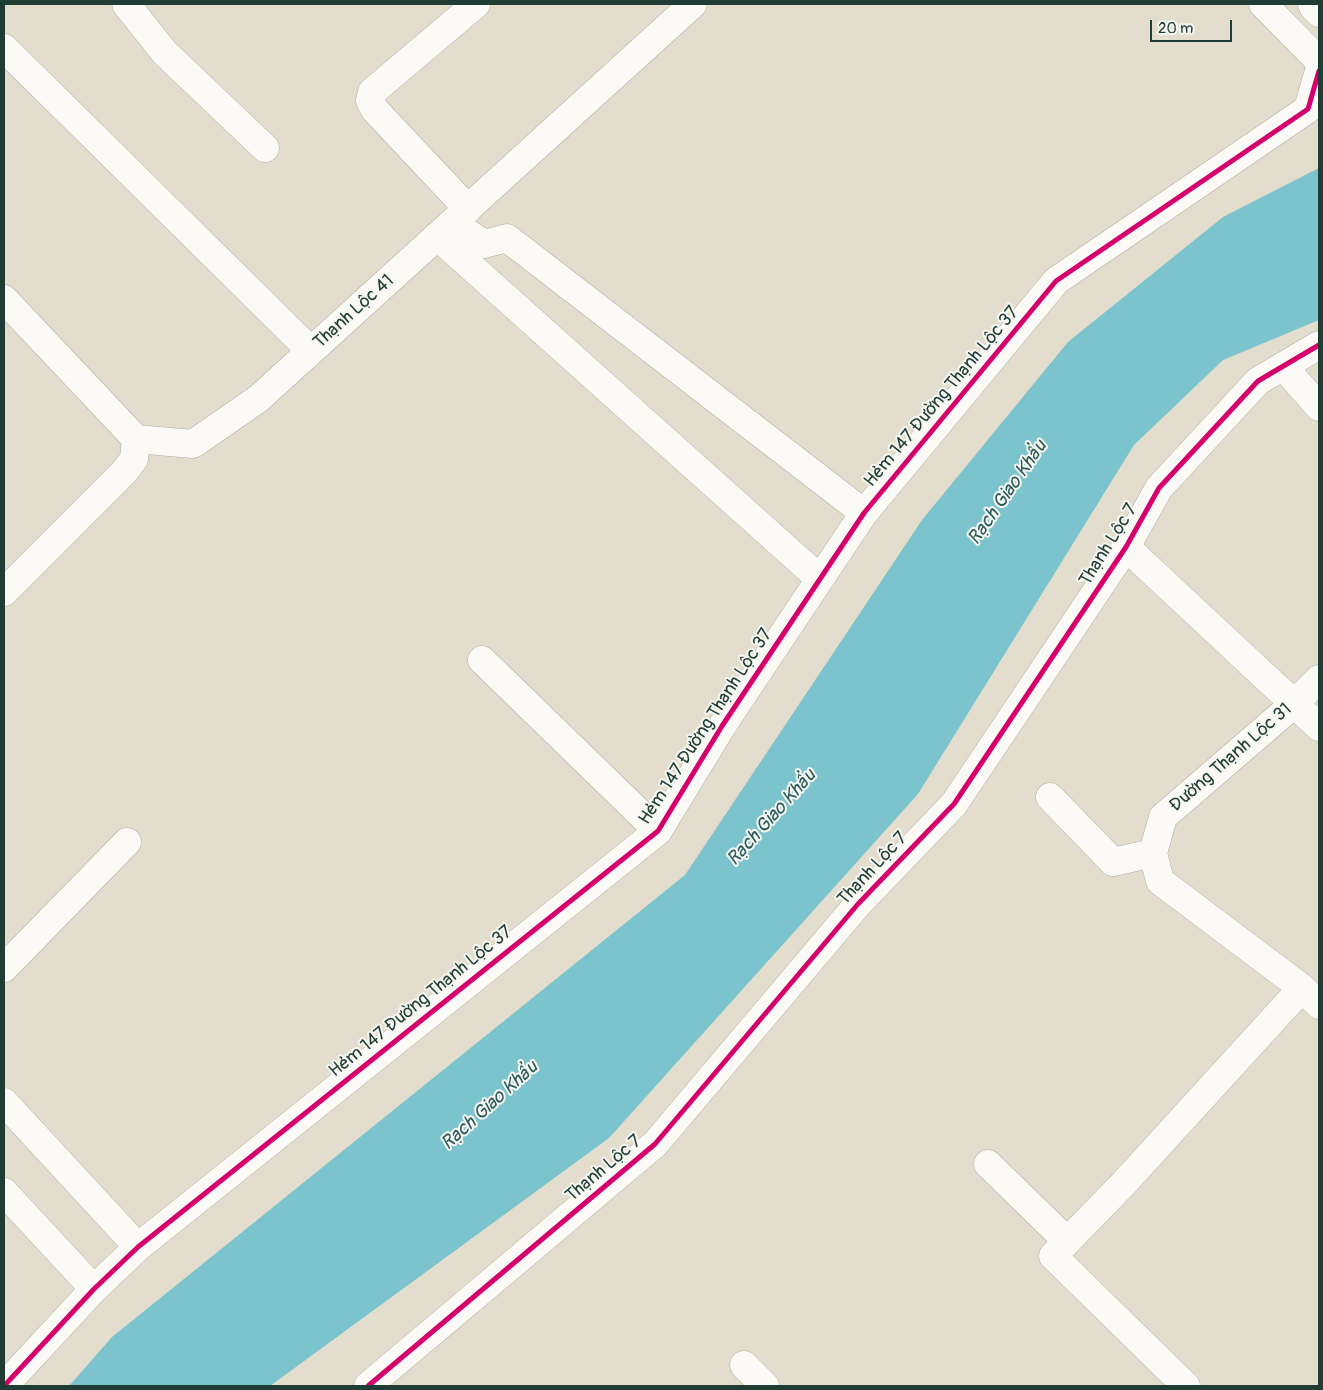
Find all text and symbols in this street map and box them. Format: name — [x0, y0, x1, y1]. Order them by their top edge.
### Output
scale bar — [1153, 10, 1236, 42]
text: 20 m — [1158, 19, 1193, 38]
street label: Thạnh Lộc 41 — [309, 270, 399, 354]
street label: Hẻm 147 Đường Thạnh Lộc 37 — [860, 302, 1024, 492]
water label: Rạch Giao Khẩu — [964, 436, 1052, 550]
street label: Thạnh Lộc 7 — [1075, 500, 1143, 590]
street label: Hẻm 147 Đường Thạnh Lộc 37 — [635, 625, 777, 829]
street label: Đường Thạnh Lộc 31 — [1165, 699, 1297, 817]
water label: Rạch Giao Khẩu — [723, 765, 821, 871]
street label: Thạnh Lộc 7 — [834, 828, 912, 910]
street label: Hẻm 147 Đường Thạnh Lộc 37 — [325, 922, 517, 1082]
water label: Rạch Giao Khẩu — [437, 1057, 543, 1155]
street label: Thạnh Lộc 7 — [562, 1131, 646, 1207]

